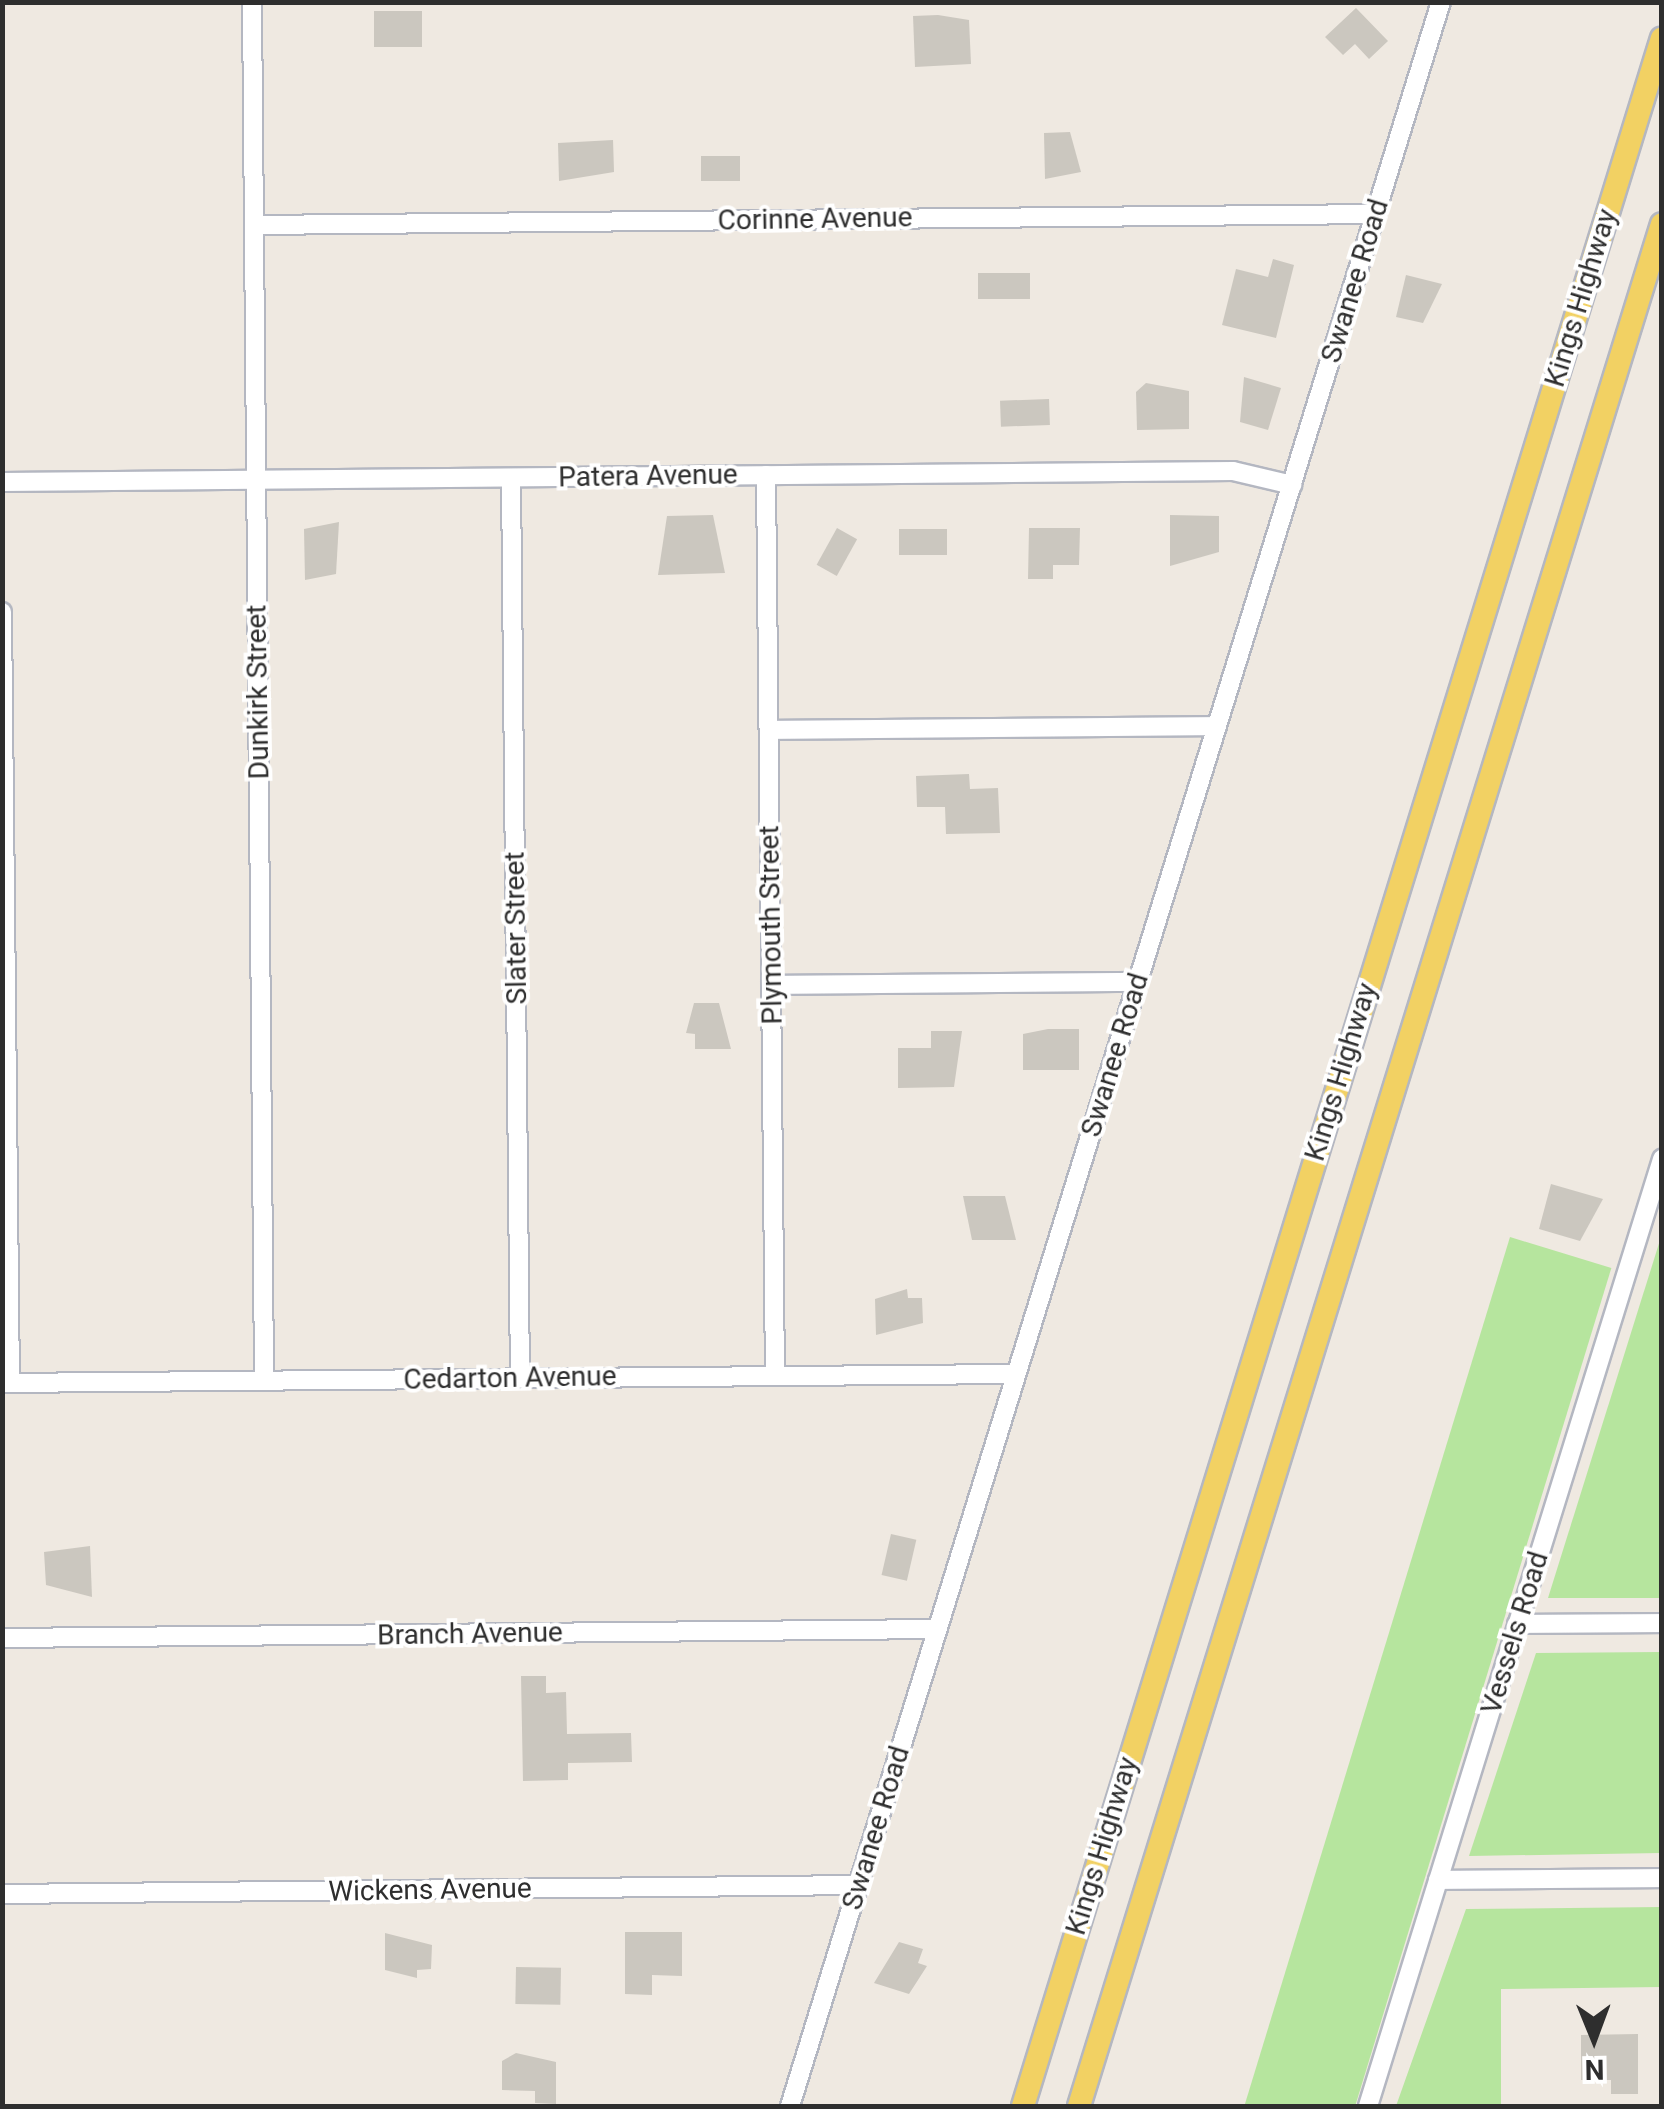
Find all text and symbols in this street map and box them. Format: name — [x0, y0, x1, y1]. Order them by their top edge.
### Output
street label: Swanee Road — [1314, 195, 1396, 367]
street label: Corinne Avenue — [717, 201, 913, 237]
street label: Kings Highway — [1538, 205, 1624, 391]
street label: Patera Avenue — [558, 458, 738, 494]
street label: Dunkirk Street — [240, 604, 276, 780]
street label: Plymouth Street — [752, 825, 790, 1025]
street label: Slater Street — [498, 851, 534, 1005]
street label: Swanee Road — [1074, 969, 1156, 1141]
street label: Kings Highway — [1298, 979, 1384, 1165]
street label: Cedarton Avenue — [403, 1359, 617, 1397]
street label: Vessels Road — [1474, 1548, 1556, 1718]
street label: Branch Avenue — [377, 1616, 563, 1652]
street label: Swanee Road — [835, 1742, 917, 1914]
street label: Kings Highway — [1059, 1753, 1145, 1939]
street label: Wickens Avenue — [328, 1871, 532, 1909]
north arrow — [1544, 1989, 1644, 2089]
text: N — [1584, 2053, 1605, 2086]

